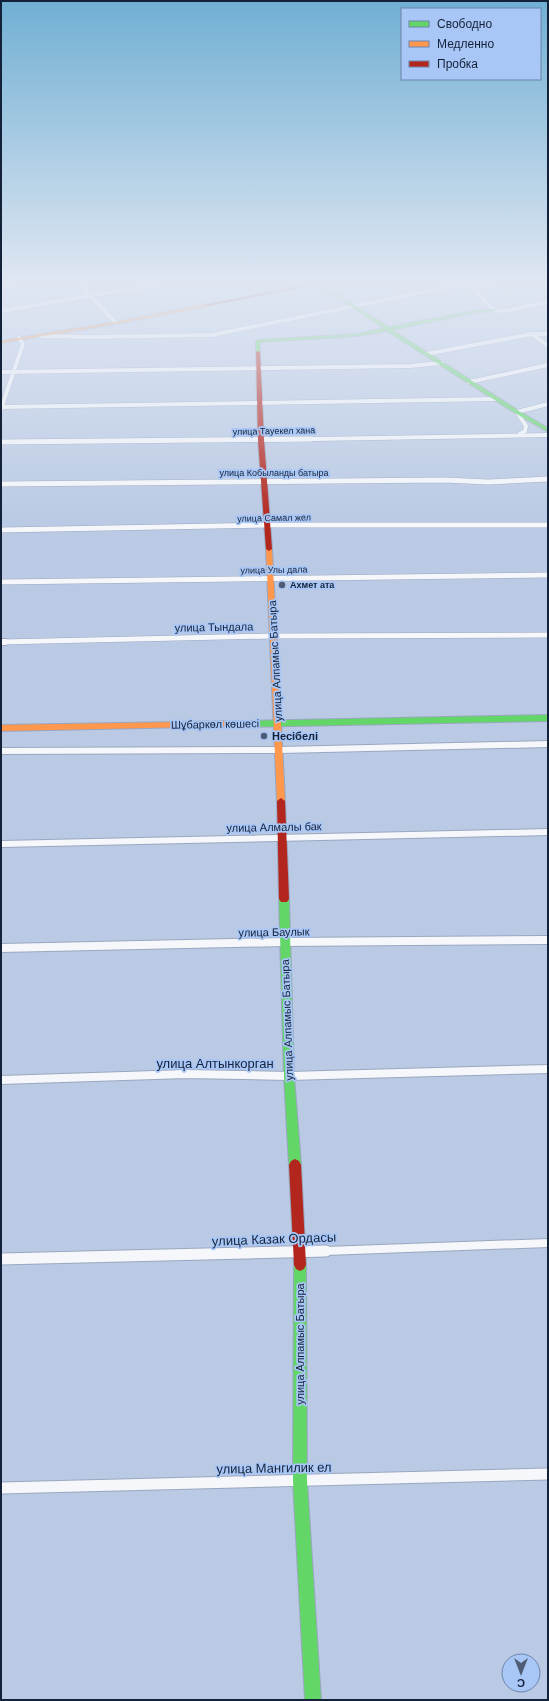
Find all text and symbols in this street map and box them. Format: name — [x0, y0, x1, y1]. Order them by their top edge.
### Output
legend — [401, 8, 541, 80]
text: Свободно — [437, 17, 492, 31]
text: Медленно — [437, 37, 494, 51]
text: Пробка — [437, 57, 478, 71]
street label: улица Тауекел хана — [233, 425, 315, 437]
street label: улица Кобыланды батыра — [220, 468, 328, 478]
street label: улица Самал жел — [237, 512, 311, 524]
street label: улица Улы дала — [240, 564, 308, 576]
marker: Ахмет ата — [277, 580, 287, 590]
place label: Ахмет ата — [290, 580, 335, 590]
street label: улица Алпамыс Батыра — [266, 599, 284, 722]
street label: улица Тындала — [175, 620, 254, 634]
street label: Шұбаркөл көшесі — [171, 717, 259, 731]
place label: Несібелі — [272, 730, 318, 742]
marker: Несібелі — [259, 731, 269, 741]
street label: улица Алмалы бак — [226, 820, 322, 834]
street label: улица Баулык — [238, 925, 310, 939]
street label: улица Алпамыс Батыра — [279, 958, 295, 1081]
street label: улица Алтынкорган — [156, 1056, 274, 1071]
street label: улица Казак Ордасы — [212, 1229, 336, 1249]
street label: улица Алпамыс Батыра — [294, 1282, 306, 1405]
street label: улица Мангилик ел — [216, 1459, 332, 1477]
north arrow — [501, 1653, 541, 1693]
text: С — [517, 1677, 525, 1689]

